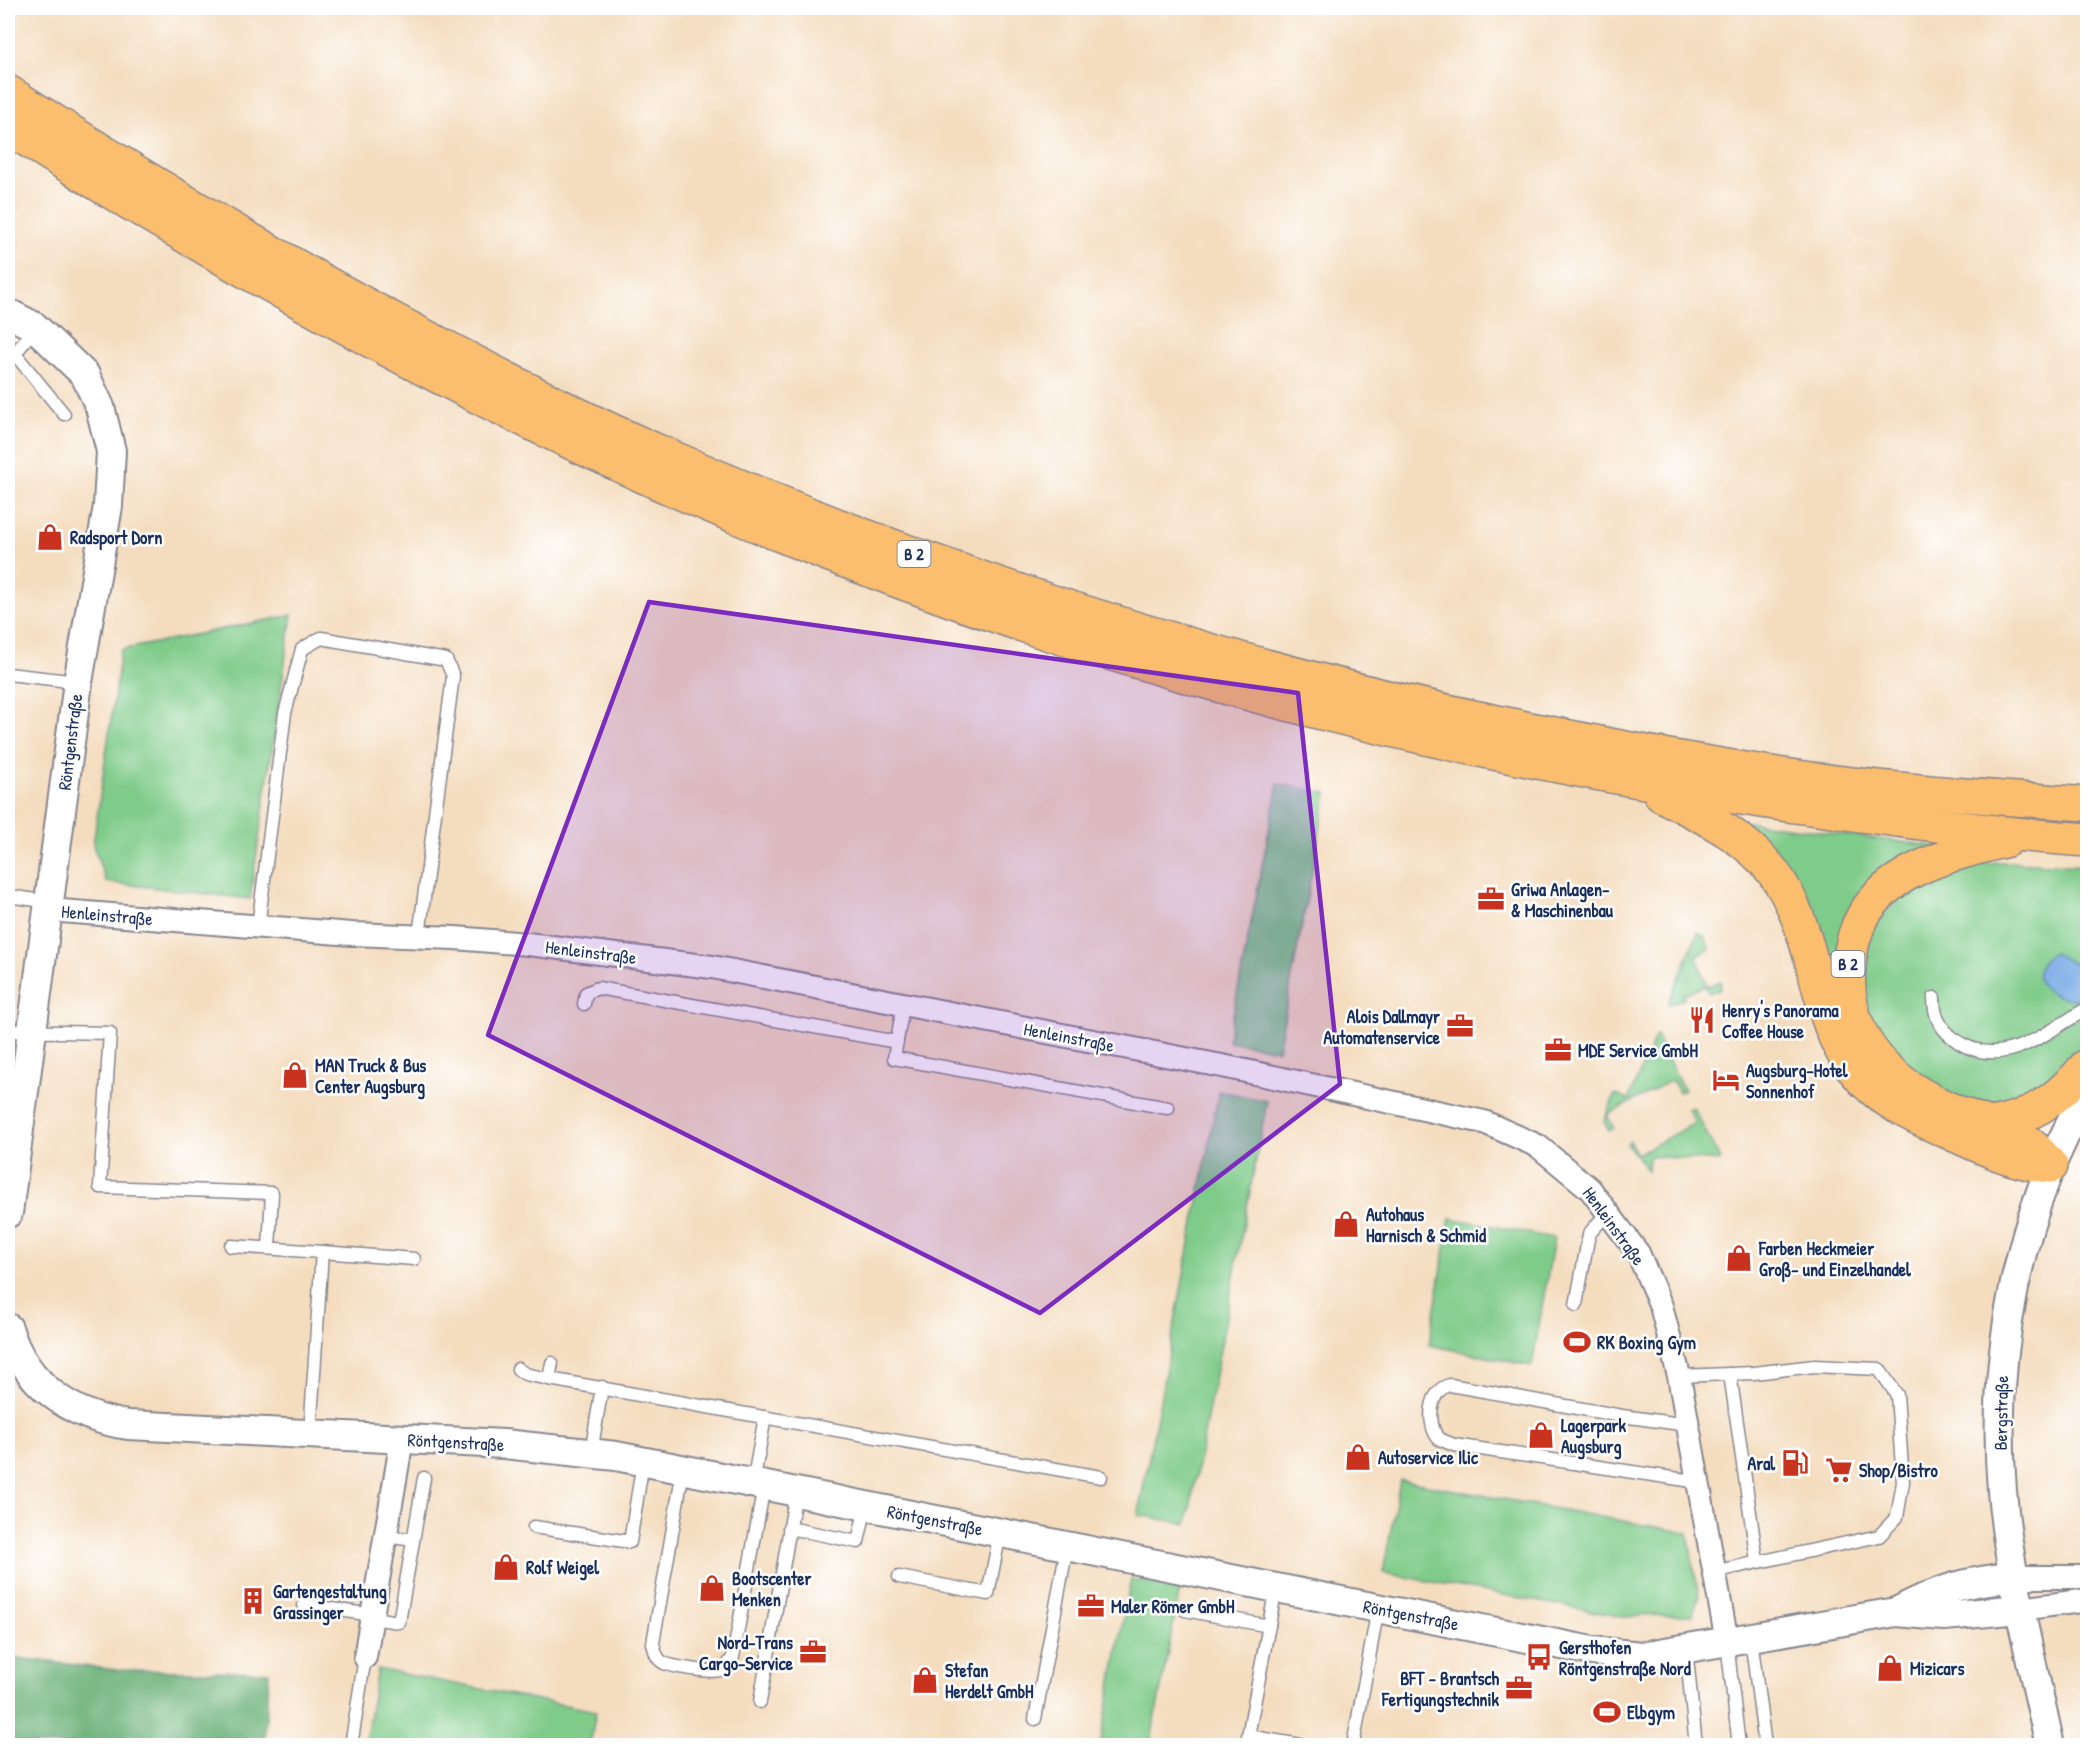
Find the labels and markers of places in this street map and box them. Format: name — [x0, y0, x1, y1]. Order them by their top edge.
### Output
shop icon: Radsport Dorn — [35, 522, 65, 552]
place label: Radsport Dorn — [70, 525, 162, 551]
place label: Griwa Anlagen- & Maschinenbau — [1511, 877, 1614, 923]
office icon: Griwa Anlagen- & Maschinenbau — [1476, 884, 1506, 914]
place label: Henry's Panorama Coffee House — [1722, 998, 1840, 1044]
place label: Alois Dallmayr Automatenservice — [1323, 1004, 1441, 1050]
restaurant icon: Henry's Panorama Coffee House — [1687, 1005, 1717, 1035]
office icon: Alois Dallmayr Automatenservice — [1445, 1011, 1475, 1041]
office icon: MDE Service GmbH — [1543, 1035, 1573, 1065]
place label: MDE Service GmbH — [1578, 1038, 1699, 1063]
place label: MAN Truck & Bus Center Augsburg — [315, 1053, 426, 1100]
place label: Augsburg-Hotel Sonnenhof — [1746, 1058, 1849, 1104]
shop icon: MAN Truck & Bus Center Augsburg — [280, 1060, 310, 1090]
hotel icon: Augsburg-Hotel Sonnenhof — [1711, 1065, 1741, 1095]
place label: Autohaus Harnisch & Schmid — [1366, 1202, 1486, 1248]
shop icon: Autohaus Harnisch & Schmid — [1331, 1209, 1361, 1239]
place label: Farben Heckmeier Groß- und Einzelhandel — [1758, 1236, 1912, 1283]
shop icon: Farben Heckmeier Groß- und Einzelhandel — [1724, 1243, 1754, 1273]
sports icon: RK Boxing Gym — [1562, 1327, 1592, 1357]
place label: RK Boxing Gym — [1597, 1330, 1696, 1356]
place label: Lagerpark Augsburg — [1561, 1413, 1627, 1460]
shop icon: Lagerpark Augsburg — [1526, 1420, 1556, 1450]
shop icon: Autoservice Ilic — [1343, 1442, 1373, 1472]
place label: Autoservice Ilic — [1378, 1445, 1479, 1470]
fuel station icon: Aral — [1780, 1448, 1810, 1478]
place label: Aral — [1747, 1451, 1776, 1476]
supermarket icon: Shop/Bistro — [1824, 1455, 1854, 1485]
place label: Shop/Bistro — [1859, 1458, 1939, 1484]
shop icon: Rolf Weigel — [491, 1552, 521, 1582]
place label: Rolf Weigel — [526, 1555, 600, 1581]
place label: Bootscenter Menken — [732, 1566, 811, 1612]
shop icon: Bootscenter Menken — [697, 1573, 727, 1603]
place label: Gartengestaltung Grassinger — [273, 1579, 387, 1626]
building icon: Gartengestaltung Grassinger — [238, 1586, 268, 1616]
office icon: Maler Römer GmbH — [1076, 1591, 1106, 1621]
place label: Maler Römer GmbH — [1111, 1594, 1235, 1619]
place label: Nord-Trans Cargo-Service — [699, 1630, 794, 1677]
place label: Gersthofen Röntgenstraße Nord — [1559, 1635, 1691, 1682]
office icon: Nord-Trans Cargo-Service — [798, 1637, 828, 1667]
bus stop icon: Gersthofen Röntgenstraße Nord — [1524, 1642, 1554, 1672]
shop icon: Mizicars — [1875, 1653, 1905, 1683]
place label: Mizicars — [1910, 1656, 1964, 1681]
place label: Stefan Herdelt GmbH — [945, 1658, 1034, 1704]
shop icon: Stefan Herdelt GmbH — [910, 1665, 940, 1695]
place label: BFT - Brantsch Fertigungstechnik — [1381, 1666, 1500, 1713]
office icon: BFT - Brantsch Fertigungstechnik — [1504, 1673, 1534, 1703]
sports icon: Elbgym — [1592, 1697, 1622, 1727]
place label: Elbgym — [1627, 1700, 1675, 1726]

